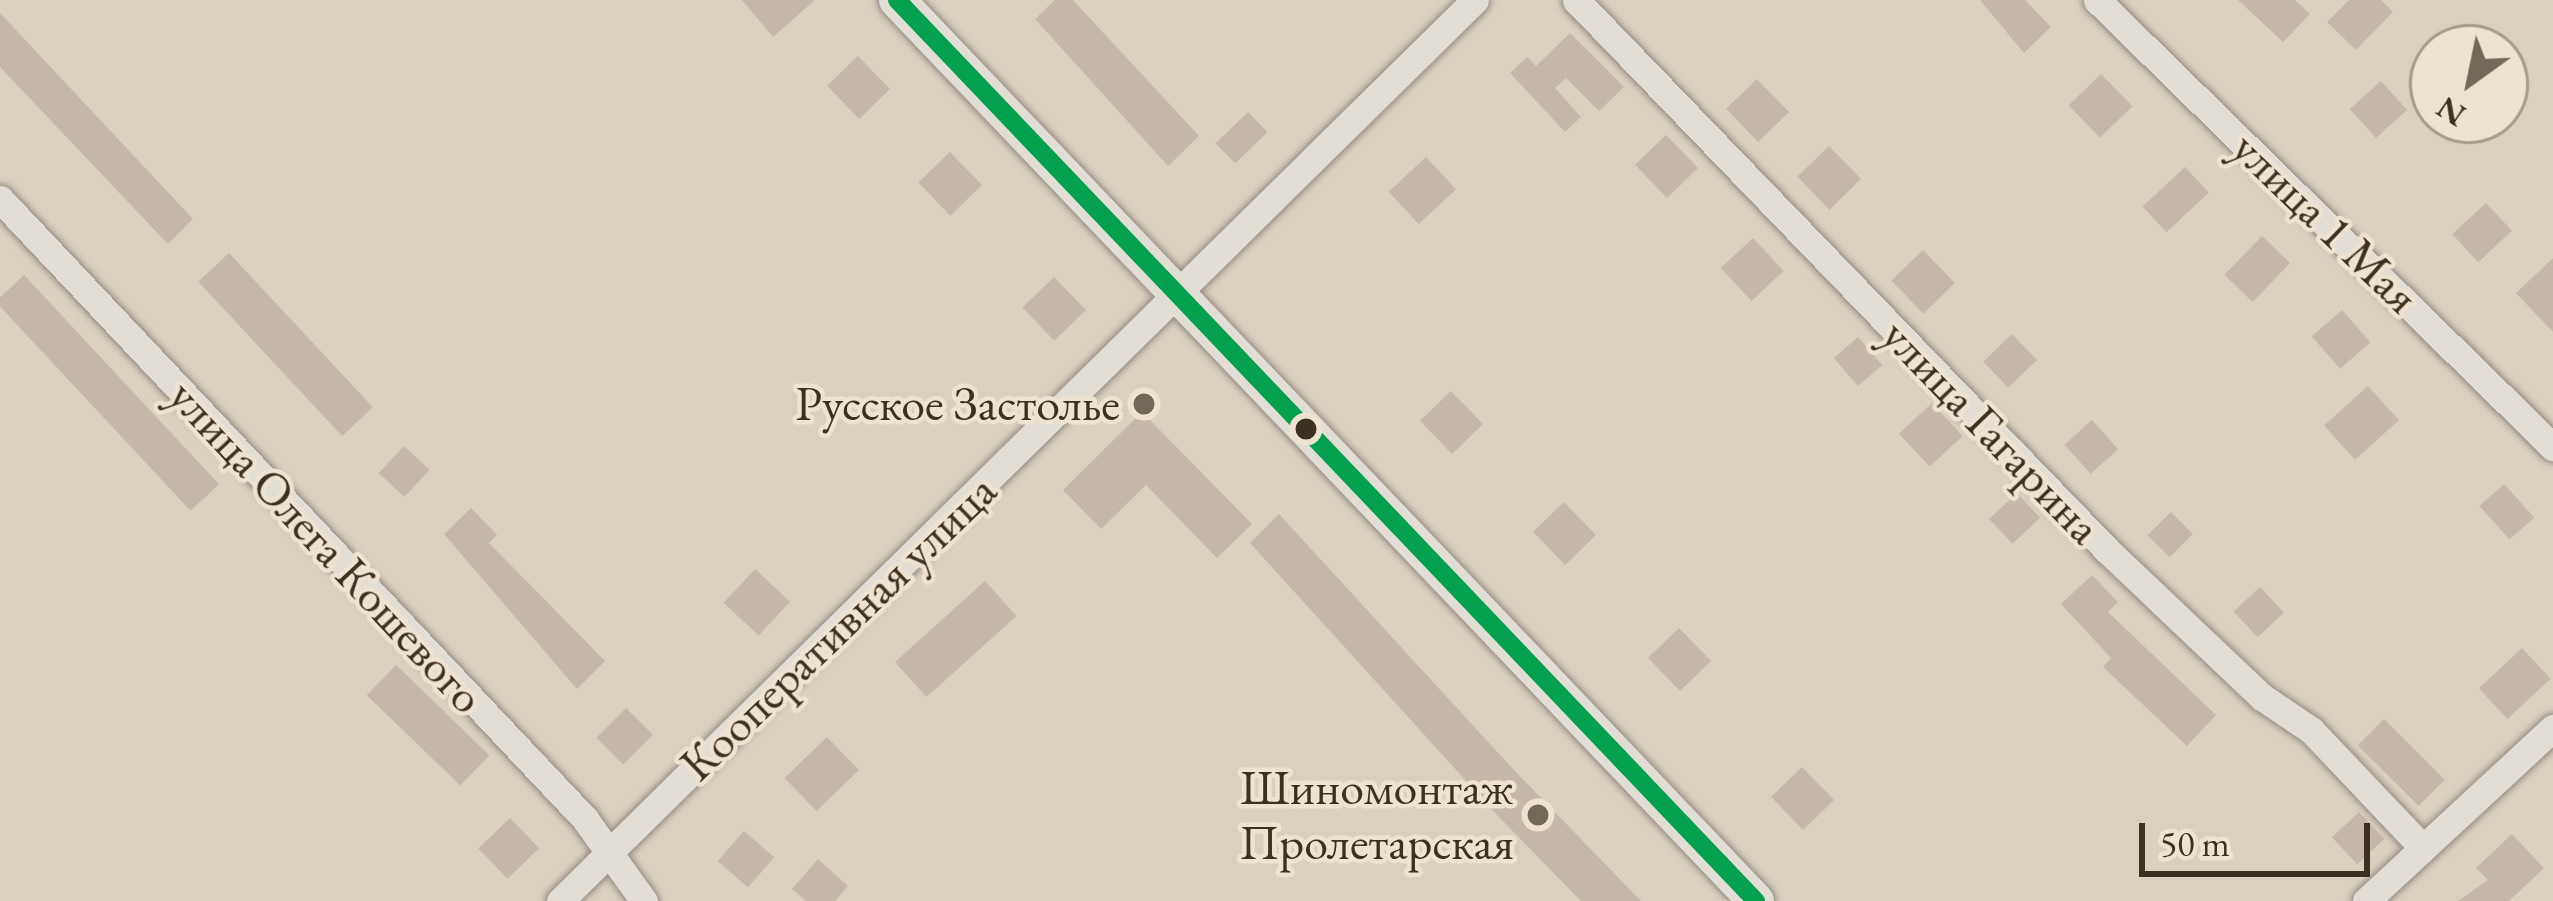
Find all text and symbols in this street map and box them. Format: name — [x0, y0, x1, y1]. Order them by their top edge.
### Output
north arrow — [2409, 24, 2529, 144]
text: N — [2428, 87, 2474, 137]
street label: улица 1 Мая — [2221, 119, 2431, 325]
street label: улица Гагарина — [1870, 306, 2114, 556]
street label: улица Олега Кошевого — [157, 367, 497, 725]
place label: Русское Застолье — [796, 375, 1120, 433]
marker: Русское Застолье — [1131, 391, 1157, 417]
unlabelled marker — [1295, 418, 1317, 440]
street label: Кооперативная улица — [668, 461, 1008, 793]
place label: Шиномонтаж Пролетарская — [1240, 758, 1514, 871]
scale bar — [2145, 799, 2376, 873]
marker: Шиномонтаж Пролетарская — [1525, 802, 1551, 828]
text: 50 m — [2160, 820, 2230, 867]

